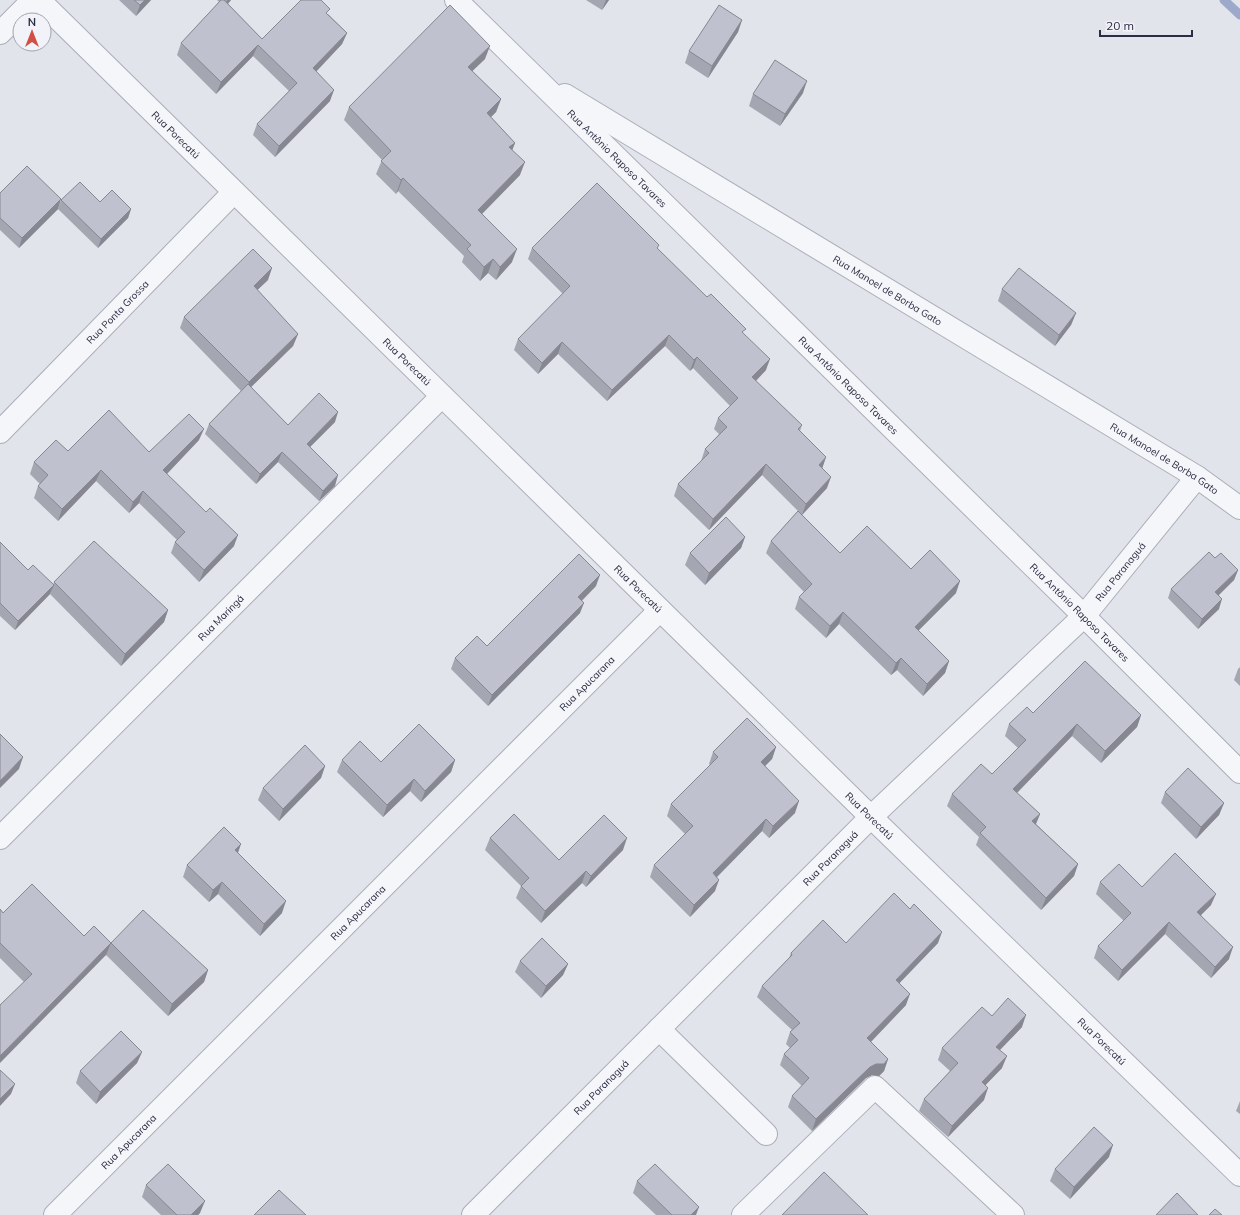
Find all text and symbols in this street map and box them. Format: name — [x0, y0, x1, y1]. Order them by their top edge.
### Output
north arrow — [12, 12, 52, 52]
scale bar — [1100, 12, 1192, 38]
text: N — [28, 15, 36, 29]
text: 20 m — [1106, 18, 1134, 33]
street label: Rua Antônio Raposo Tavares — [564, 107, 670, 210]
street label: Rua Porecatú — [149, 108, 203, 161]
street label: Rua Manoel de Borba Gato — [830, 252, 945, 329]
street label: Rua Ponta Grossa — [84, 277, 152, 347]
street label: Rua Antônio Raposo Tavares — [796, 334, 901, 437]
street label: Rua Porecatú — [380, 335, 434, 388]
street label: Rua Manoel de Borba Gato — [1108, 420, 1221, 498]
street label: Rua Paranaguá — [1092, 539, 1149, 604]
street label: Rua Antônio Raposo Tavares — [1027, 561, 1132, 665]
street label: Rua Porecatú — [611, 562, 665, 615]
street label: Rua Maringá — [195, 592, 247, 643]
street label: Rua Apucarana — [557, 653, 617, 714]
street label: Rua Porecatú — [842, 789, 896, 842]
street label: Rua Paranaguá — [800, 828, 861, 889]
street label: Rua Apucarana — [328, 882, 388, 943]
street label: Rua Porecatú — [1075, 1015, 1129, 1068]
street label: Rua Paranaguá — [571, 1057, 632, 1118]
street label: Rua Apucarana — [99, 1111, 159, 1172]

